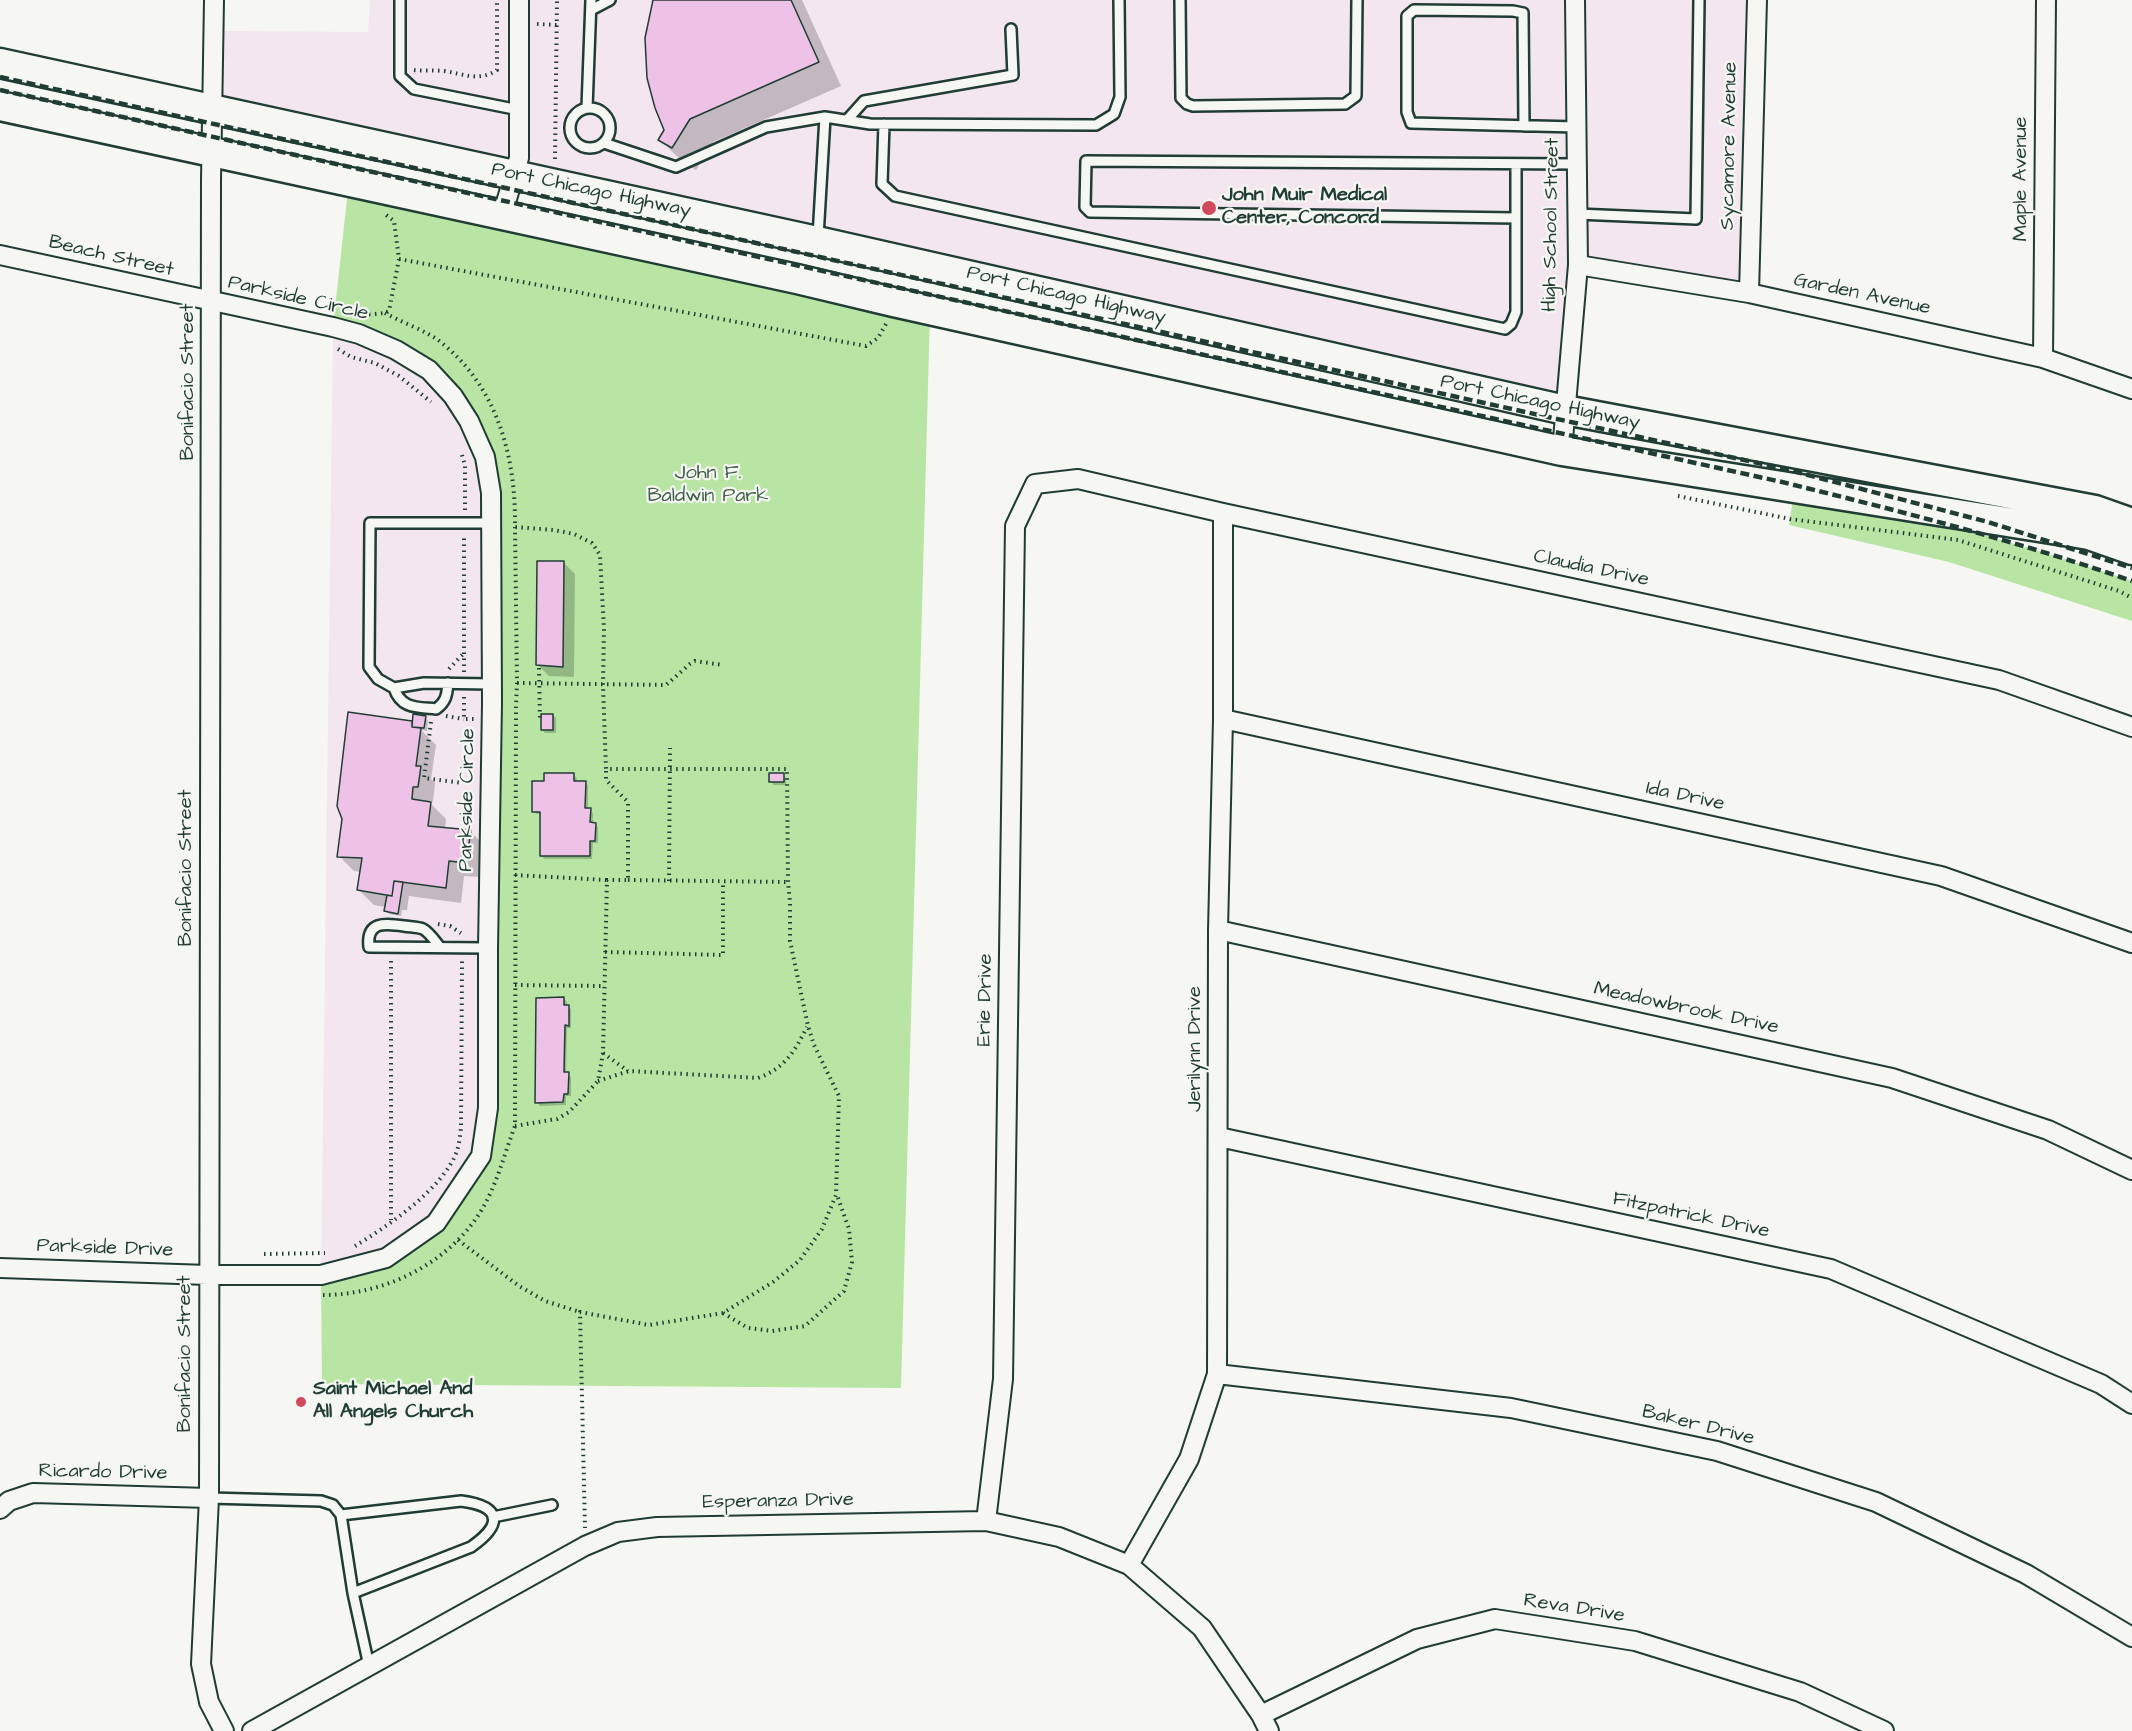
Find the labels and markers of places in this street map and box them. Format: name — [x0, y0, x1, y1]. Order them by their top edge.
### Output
place label: John Muir Medical Center, Concord — [1222, 184, 1387, 231]
marker: John Muir Medical Center, Concord — [1200, 199, 1218, 217]
place label: Saint Michael And All Angels Church — [313, 1378, 473, 1425]
marker: Saint Michael And All Angels Church — [294, 1395, 308, 1409]

